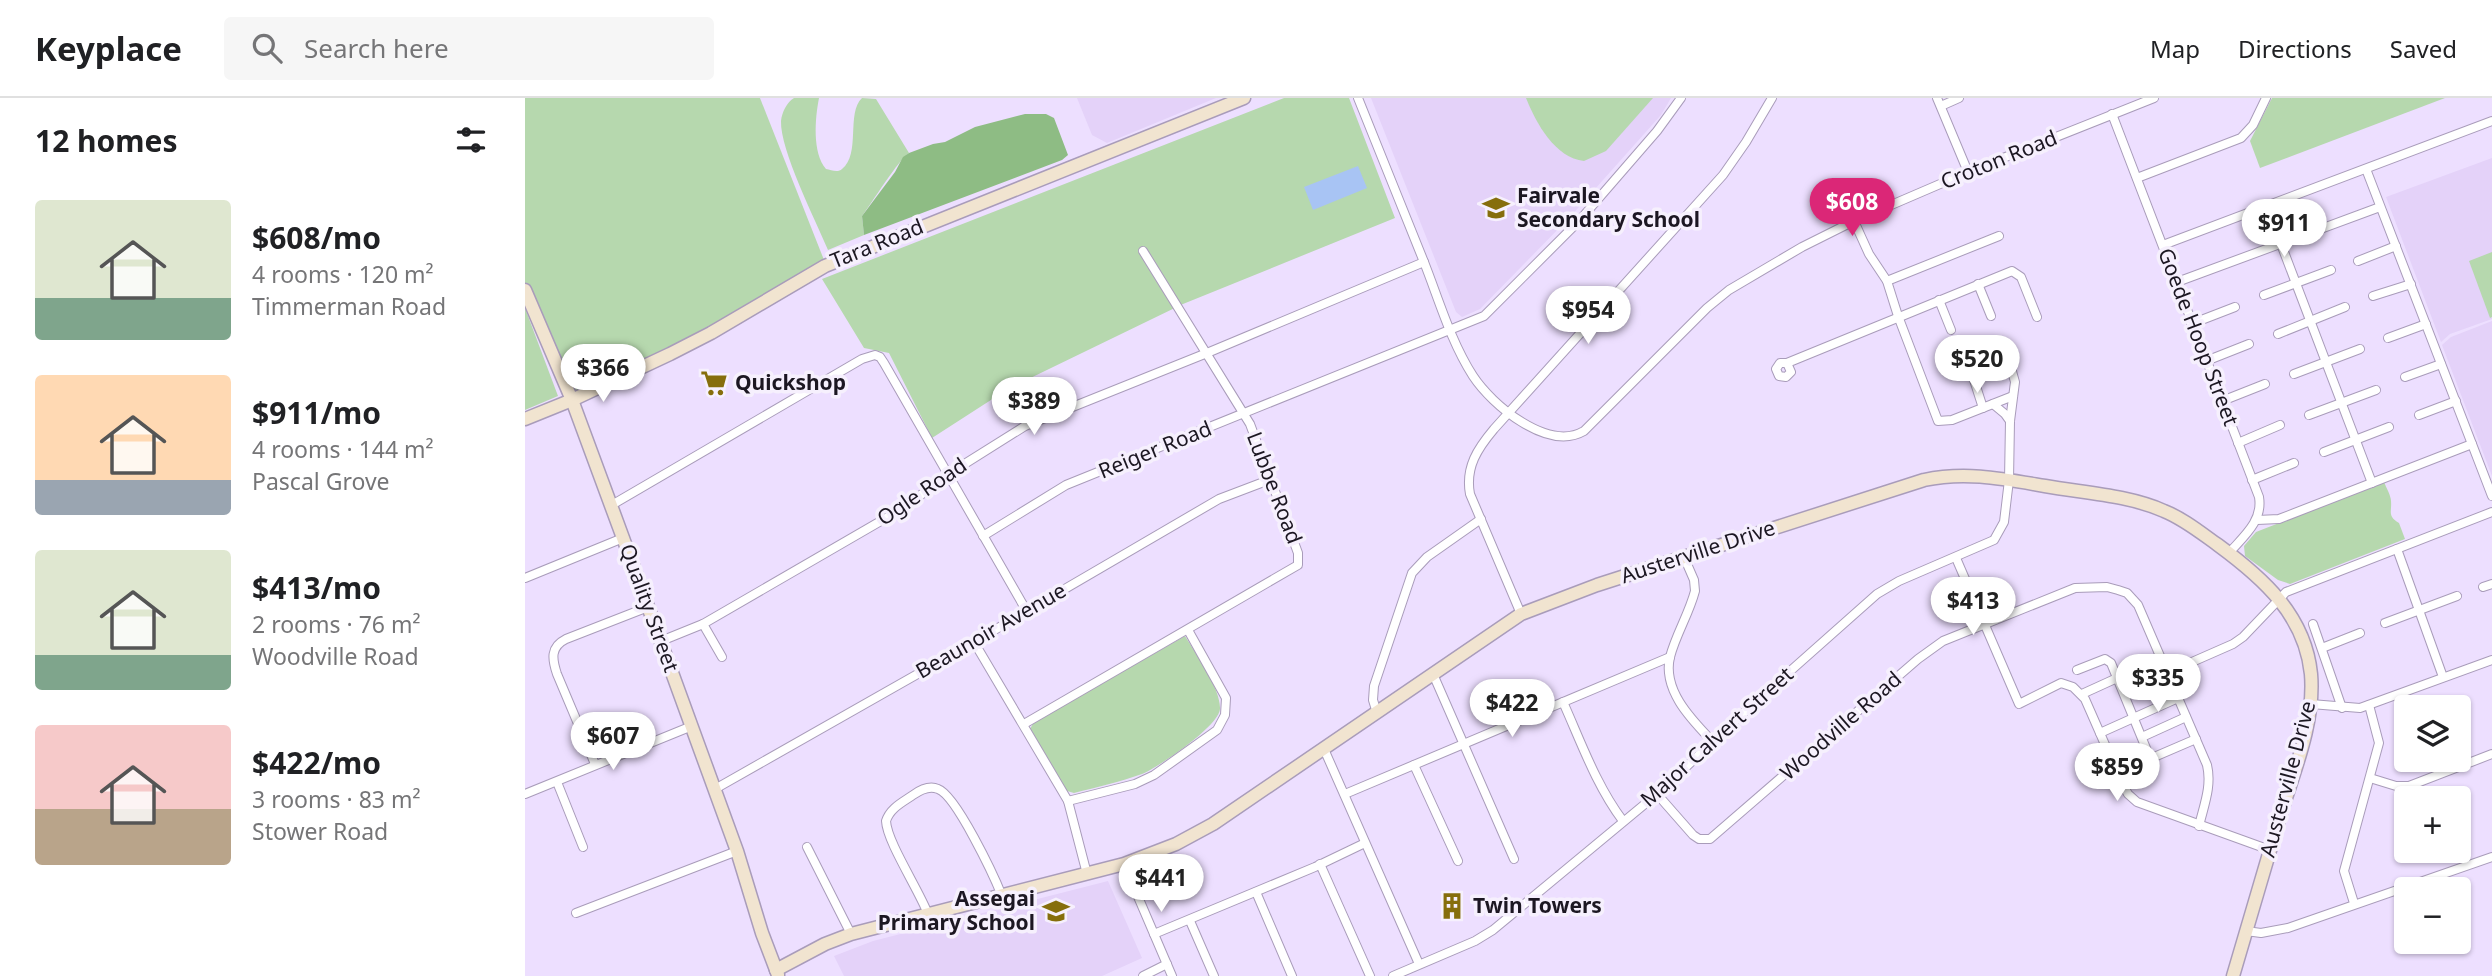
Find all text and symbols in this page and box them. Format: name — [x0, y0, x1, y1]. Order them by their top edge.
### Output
search box — [224, 17, 714, 80]
text: Keyplace — [35, 26, 182, 71]
icon: search — [248, 29, 286, 67]
text: Search here — [304, 30, 449, 66]
text: Map — [2150, 32, 2200, 65]
text: Directions — [2238, 32, 2352, 65]
text: Saved — [2390, 32, 2457, 65]
text: 12 homes — [35, 120, 178, 161]
icon: filters — [452, 121, 490, 159]
street label: Croton Road — [1936, 123, 2061, 195]
pin: $608 — [1811, 178, 1893, 238]
place label: Fairvale Secondary School — [1517, 181, 1700, 233]
text: $608 — [1826, 185, 1878, 217]
school or university icon: Fairvale Secondary School — [1481, 193, 1511, 223]
pin: $911 — [2243, 200, 2325, 259]
text: $911 — [2258, 206, 2310, 238]
street label: Tara Road — [826, 212, 927, 274]
text: $608/mo — [252, 217, 381, 258]
icon: home — [91, 228, 175, 312]
street label: Goede Hoop Street — [2152, 244, 2246, 430]
text: 4 rooms · 120 m² — [252, 258, 434, 290]
pin: $954 — [1547, 286, 1629, 346]
text: Timmerman Road — [252, 290, 446, 322]
text: $954 — [1562, 293, 1614, 325]
pin: $520 — [1936, 336, 2018, 395]
text: $520 — [1951, 342, 2003, 374]
pin: $366 — [562, 344, 644, 404]
text: $366 — [577, 351, 629, 383]
supermarket icon: Quickshop — [699, 368, 729, 398]
place label: Quickshop — [735, 368, 846, 396]
pin: $389 — [993, 378, 1075, 437]
text: $389 — [1008, 384, 1060, 416]
text: $911/mo — [252, 392, 381, 433]
icon: home — [91, 403, 175, 487]
street label: Reiger Road — [1094, 414, 1215, 484]
street label: Lubbe Road — [1241, 428, 1309, 548]
text: 4 rooms · 144 m² — [252, 433, 434, 465]
street label: Ogle Road — [871, 451, 972, 531]
text: Pascal Grove — [252, 465, 390, 497]
street label: Austerville Drive — [1617, 513, 1778, 589]
street label: Quality Street — [614, 540, 686, 676]
text: $413/mo — [252, 567, 381, 608]
street label: Beaunoir Avenue — [910, 576, 1071, 685]
icon: home — [91, 578, 175, 662]
pin: $413 — [1932, 578, 2014, 637]
text: $413 — [1947, 584, 1999, 616]
text: 2 rooms · 76 m² — [252, 608, 421, 640]
text: Woodville Road — [252, 640, 419, 672]
pin: $335 — [2117, 654, 2199, 714]
street label: Major Calvert Street — [1634, 660, 1799, 812]
text: $335 — [2132, 661, 2184, 693]
street label: Woodville Road — [1774, 665, 1907, 786]
pin: $422 — [1471, 680, 1553, 739]
text: $422 — [1486, 686, 1538, 718]
map controls — [2394, 695, 2471, 954]
button: layers — [2394, 695, 2471, 772]
street label: Austerville Drive — [2253, 697, 2321, 860]
pin: $607 — [572, 712, 654, 772]
text: $607 — [587, 719, 639, 751]
text: $422/mo — [252, 742, 381, 783]
pin: $859 — [2076, 744, 2158, 803]
text: $859 — [2091, 750, 2143, 782]
icon: home — [91, 753, 175, 837]
text: 3 rooms · 83 m² — [252, 783, 421, 815]
button: + — [2394, 786, 2471, 863]
text: Stower Road — [252, 815, 388, 847]
pin: $441 — [1120, 854, 1202, 914]
text: $441 — [1135, 861, 1187, 893]
button: − — [2394, 877, 2471, 954]
place label: Assegai Primary School — [878, 884, 1035, 936]
building icon: Twin Towers — [1437, 891, 1467, 921]
place label: Twin Towers — [1473, 891, 1602, 919]
school or university icon: Assegai Primary School — [1041, 896, 1071, 926]

